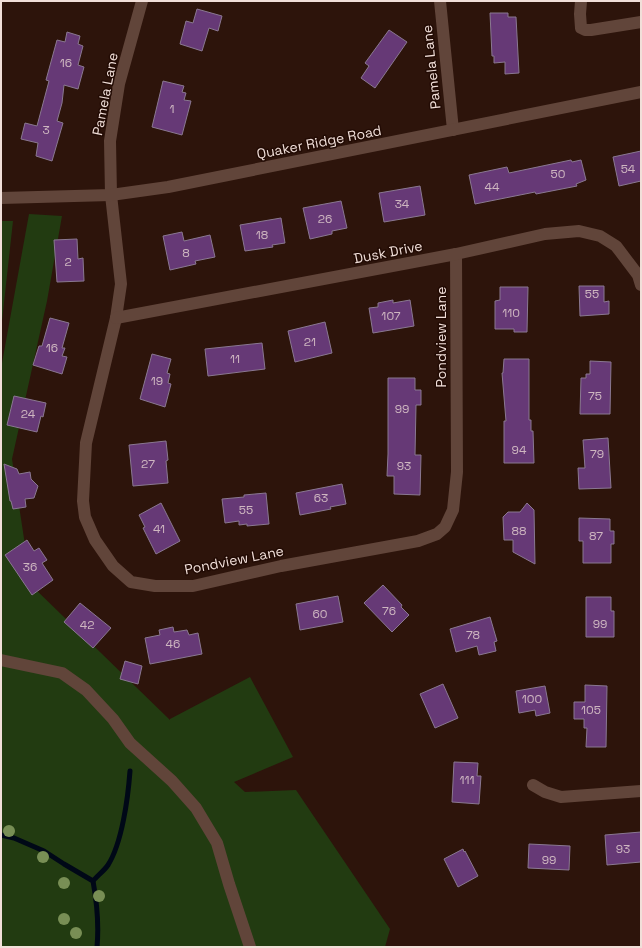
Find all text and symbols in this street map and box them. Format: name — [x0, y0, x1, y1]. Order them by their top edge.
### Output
street label: Pamela Lane — [418, 24, 444, 110]
street label: Pamela Lane — [88, 51, 122, 137]
house number: 16 — [60, 55, 72, 71]
house number: 1 — [169, 101, 175, 117]
street label: Quaker Ridge Road — [255, 121, 383, 163]
house number: 3 — [42, 122, 50, 138]
house number: 54 — [621, 161, 636, 177]
house number: 50 — [551, 166, 565, 182]
house number: 44 — [484, 179, 500, 195]
house number: 34 — [395, 196, 410, 212]
house number: 26 — [318, 211, 332, 227]
house number: 18 — [256, 227, 268, 243]
street label: Dusk Drive — [352, 236, 424, 268]
house number: 8 — [182, 245, 190, 261]
house number: 2 — [64, 254, 72, 270]
house number: 55 — [585, 286, 599, 302]
street label: Pondview Lane — [432, 287, 450, 387]
house number: 110 — [502, 305, 520, 321]
house number: 107 — [381, 308, 401, 324]
house number: 21 — [304, 334, 316, 350]
house number: 16 — [46, 340, 58, 356]
house number: 11 — [230, 351, 240, 367]
house number: 19 — [151, 373, 163, 389]
house number: 75 — [588, 388, 602, 404]
house number: 99 — [395, 401, 409, 417]
house number: 24 — [21, 406, 36, 422]
house number: 94 — [512, 442, 527, 458]
house number: 79 — [590, 446, 604, 462]
house number: 27 — [141, 456, 155, 472]
house number: 93 — [397, 458, 411, 474]
house number: 63 — [314, 490, 328, 506]
house number: 55 — [239, 502, 253, 518]
house number: 41 — [153, 521, 165, 537]
house number: 88 — [512, 523, 526, 539]
house number: 87 — [589, 528, 603, 544]
street label: Pondview Lane — [183, 542, 285, 578]
house number: 36 — [23, 559, 37, 575]
house number: 76 — [382, 603, 396, 619]
house number: 60 — [312, 606, 328, 622]
house number: 99 — [593, 616, 607, 632]
house number: 42 — [80, 617, 94, 633]
house number: 78 — [466, 627, 480, 643]
house number: 46 — [166, 636, 180, 652]
house number: 100 — [522, 691, 542, 707]
house number: 105 — [581, 702, 601, 718]
house number: 111 — [459, 772, 475, 788]
house number: 93 — [616, 841, 630, 857]
house number: 99 — [542, 852, 556, 868]

